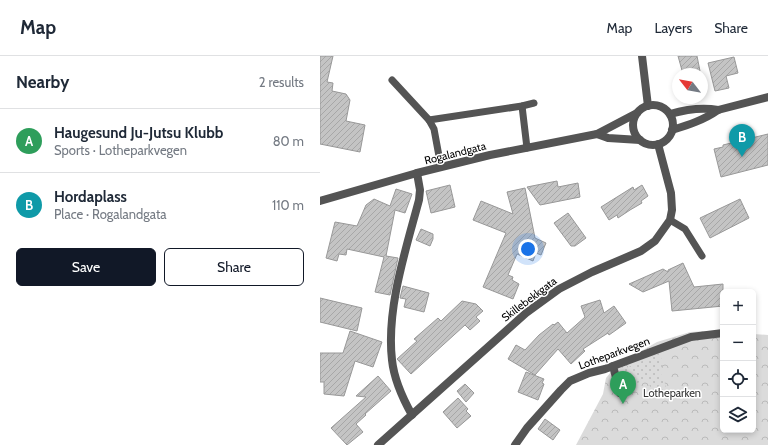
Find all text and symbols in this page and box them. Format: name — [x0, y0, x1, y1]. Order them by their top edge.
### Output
text: Map — [20, 16, 56, 39]
text: Map — [607, 19, 632, 37]
text: Layers — [654, 19, 692, 37]
text: Share — [714, 19, 748, 37]
north arrow — [672, 68, 708, 104]
text: Nearby — [16, 72, 69, 92]
text: 2 results — [259, 74, 304, 90]
text: Haugesund Ju-Jutsu Klubb — [54, 124, 223, 142]
pin: B — [729, 124, 755, 157]
text: A — [25, 133, 33, 149]
text: 80 m — [273, 133, 304, 149]
street label: Rogalandgata — [423, 138, 488, 167]
text: Sports · Lotheparkvegen — [54, 142, 187, 158]
text: Hordaplass — [54, 188, 127, 206]
text: B — [25, 197, 33, 213]
text: 110 m — [272, 197, 304, 213]
text: Place · Rogalandgata — [54, 206, 167, 222]
your location — [518, 239, 538, 259]
button: Save — [16, 248, 156, 286]
button: Share — [164, 248, 304, 286]
street label: Skillebekkgata — [499, 273, 560, 324]
map controls — [720, 289, 756, 433]
button: + — [720, 289, 756, 325]
button: − — [720, 325, 756, 361]
street label: Lotheparkvegen — [577, 334, 651, 372]
button: locate — [720, 361, 756, 397]
pin: A — [610, 371, 636, 404]
park label: Lotheparken — [643, 386, 701, 400]
button: layers — [720, 397, 756, 433]

